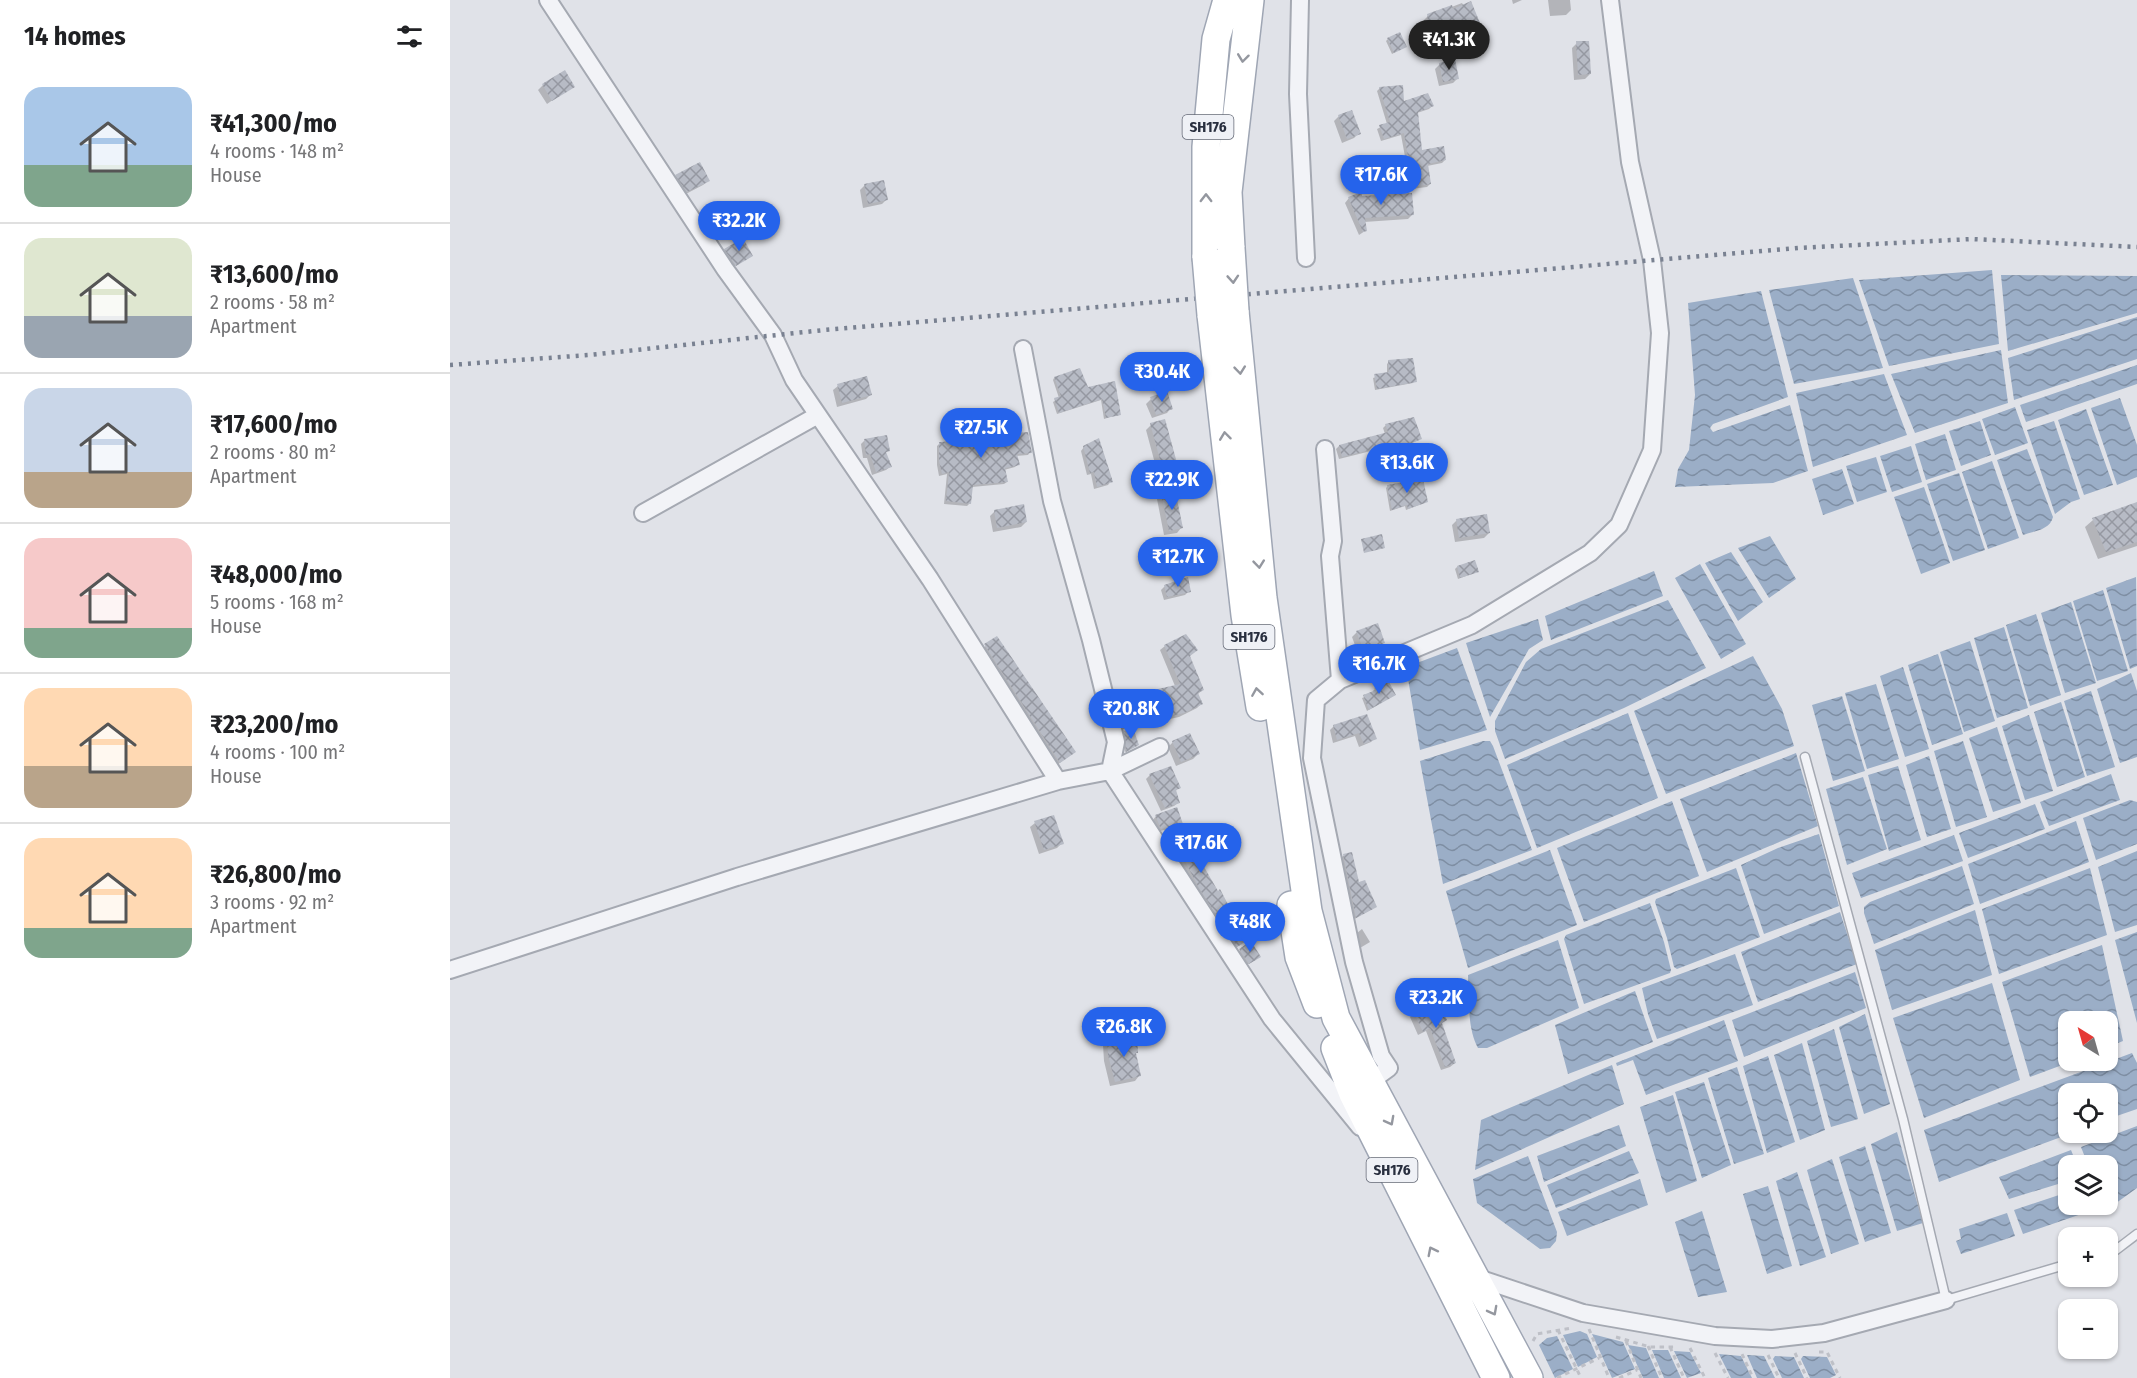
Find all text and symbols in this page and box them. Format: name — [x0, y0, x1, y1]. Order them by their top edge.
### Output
icon: filters — [393, 20, 426, 53]
pin: ₹41.3K — [1400, 20, 1498, 71]
text: 14 homes — [24, 21, 126, 52]
text: ₹41.3K — [1423, 27, 1475, 51]
one-way arrow — [1237, 54, 1250, 63]
text: ₹41,300/mo — [210, 108, 337, 139]
icon: home — [72, 111, 144, 183]
road number: SH176 — [1182, 115, 1233, 139]
text: 4 rooms · 148 m² — [210, 139, 344, 163]
pin: ₹17.6K — [1332, 155, 1430, 206]
text: ₹17.6K — [1354, 162, 1408, 186]
text: House — [210, 163, 262, 187]
one-way arrow — [1200, 194, 1212, 203]
pin: ₹32.2K — [690, 201, 788, 252]
text: ₹32.2K — [712, 208, 766, 232]
text: ₹13,600/mo — [210, 259, 339, 290]
icon: home — [72, 262, 144, 334]
one-way arrow — [1226, 275, 1239, 284]
text: 2 rooms · 58 m² — [210, 290, 335, 314]
text: Apartment — [210, 314, 297, 338]
pin: ₹30.4K — [1113, 352, 1211, 403]
text: ₹30.4K — [1134, 359, 1190, 383]
one-way arrow — [1233, 365, 1246, 374]
pin: ₹27.5K — [932, 408, 1030, 459]
text: ₹17,600/mo — [210, 409, 338, 440]
icon: home — [72, 412, 144, 484]
text: ₹27.5K — [954, 415, 1008, 439]
one-way arrow — [1219, 431, 1232, 441]
text: 2 rooms · 80 m² — [210, 440, 336, 464]
pin: ₹13.6K — [1358, 443, 1456, 494]
text: ₹13.6K — [1380, 450, 1434, 474]
pin: ₹22.9K — [1123, 460, 1221, 511]
text: Apartment — [210, 464, 297, 488]
text: ₹22.9K — [1145, 467, 1199, 491]
pin: ₹12.7K — [1129, 537, 1227, 588]
text: ₹12.7K — [1152, 544, 1204, 568]
text: ₹48,000/mo — [210, 559, 343, 590]
one-way arrow — [1252, 559, 1265, 568]
icon: home — [72, 562, 144, 634]
text: 5 rooms · 168 m² — [210, 590, 344, 614]
text: House — [210, 614, 262, 638]
road number: SH176 — [1224, 625, 1274, 649]
pin: ₹16.7K — [1330, 644, 1428, 695]
text: ₹16.7K — [1352, 651, 1406, 675]
one-way arrow — [1252, 687, 1264, 696]
pin: ₹20.8K — [1082, 689, 1180, 740]
text: ₹20.8K — [1103, 696, 1159, 720]
text: ₹23,200/mo — [210, 709, 338, 740]
icon: home — [72, 712, 144, 784]
text: 4 rooms · 100 m² — [210, 740, 345, 764]
text: House — [210, 764, 262, 788]
pin: ₹17.6K — [1152, 823, 1250, 874]
text: ₹17.6K — [1174, 830, 1228, 854]
text: ₹26,800/mo — [210, 859, 341, 890]
icon: home — [72, 862, 144, 934]
text: 3 rooms · 92 m² — [210, 890, 334, 914]
pin: ₹48K — [1214, 902, 1286, 953]
text: ₹48K — [1229, 909, 1271, 933]
text: Apartment — [210, 914, 297, 938]
pin: ₹23.2K — [1387, 978, 1485, 1029]
text: ₹23.2K — [1409, 985, 1463, 1009]
pin: ₹26.8K — [1075, 1007, 1173, 1058]
north arrow — [2058, 1011, 2118, 1071]
map controls — [2058, 1011, 2118, 1359]
text: ₹26.8K — [1096, 1014, 1152, 1038]
button: locate — [2058, 1083, 2118, 1143]
one-way arrow — [1383, 1115, 1395, 1126]
button: layers — [2058, 1155, 2118, 1215]
road number: SH176 — [1366, 1158, 1418, 1182]
button: + — [2058, 1227, 2118, 1287]
one-way arrow — [1428, 1246, 1439, 1257]
button: − — [2058, 1299, 2118, 1359]
one-way arrow — [1486, 1305, 1497, 1315]

